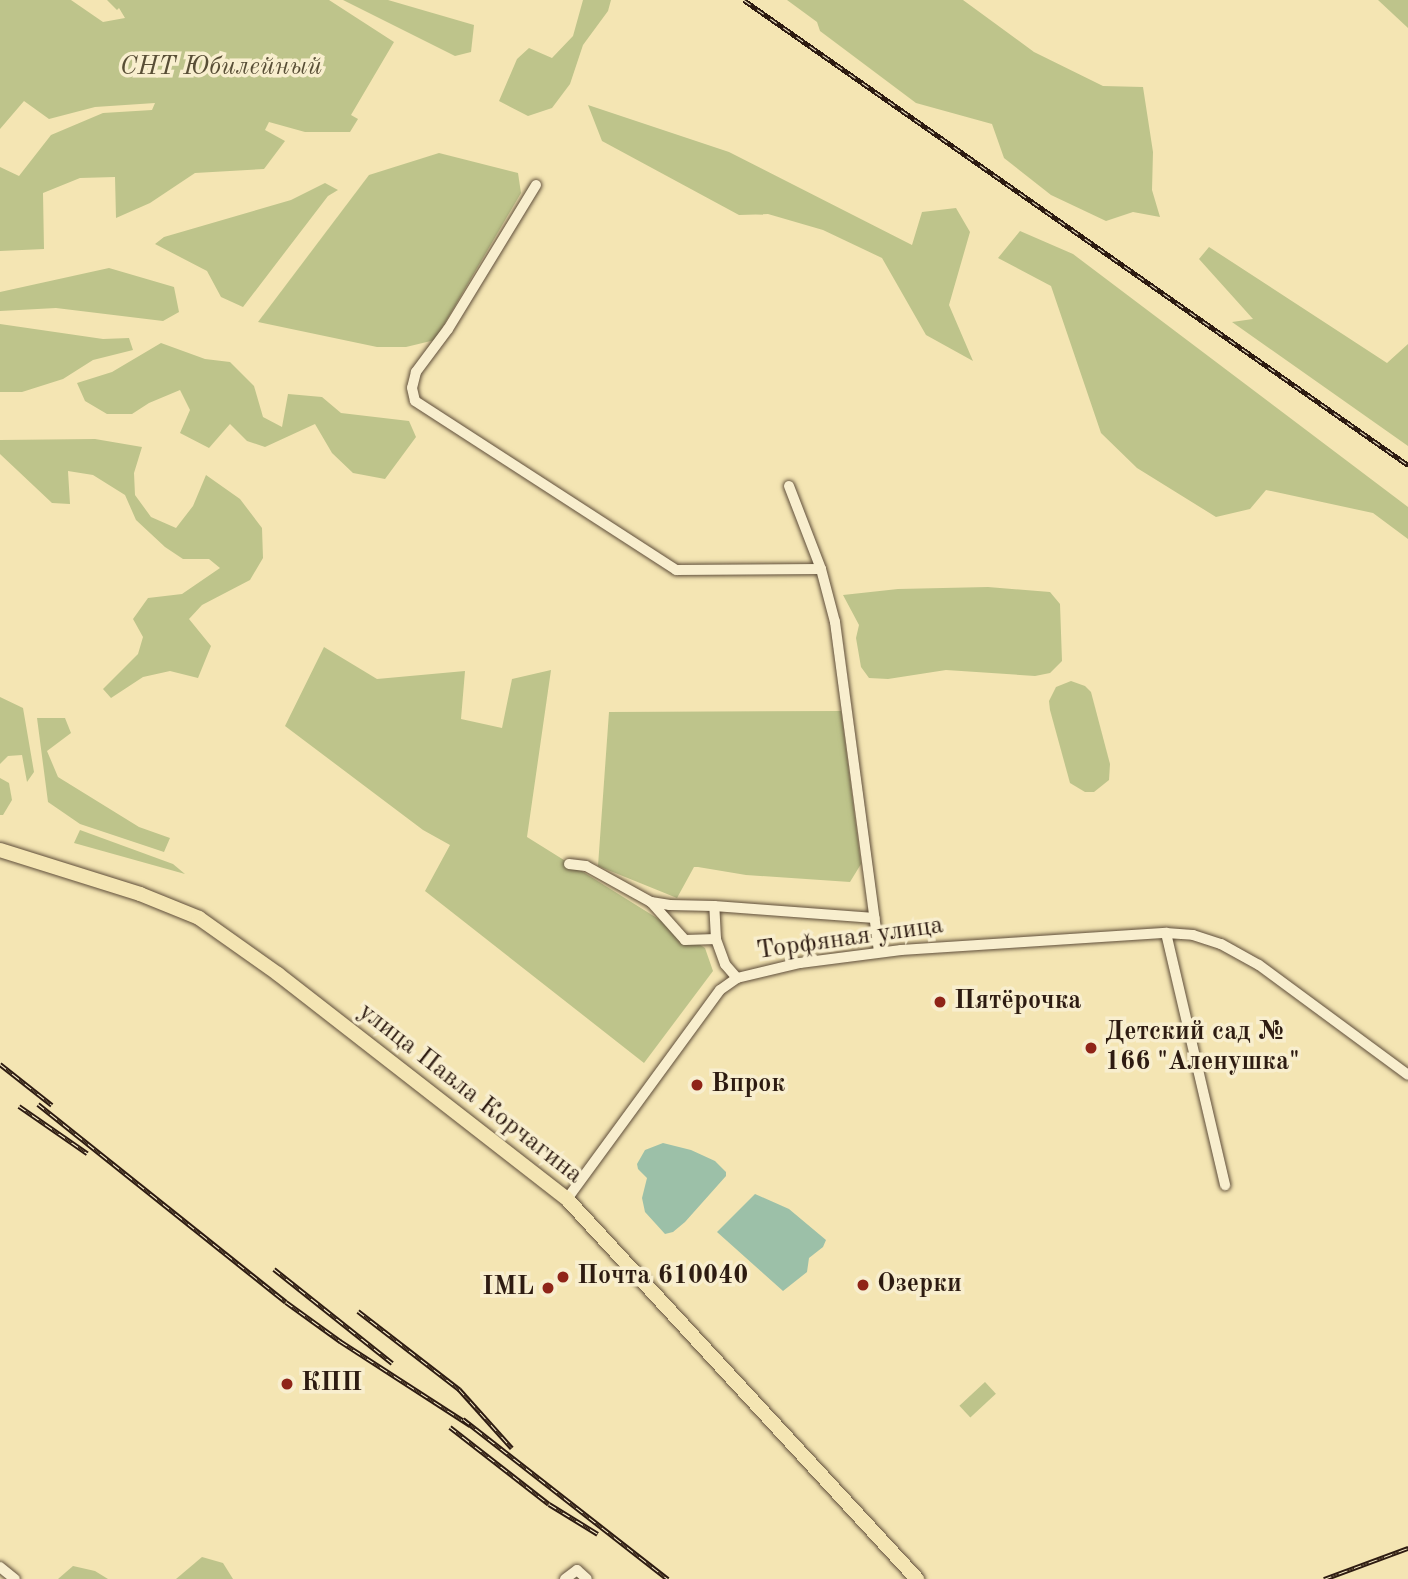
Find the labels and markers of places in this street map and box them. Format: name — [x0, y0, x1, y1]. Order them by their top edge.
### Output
place label: Пятёрочка — [954, 986, 1082, 1018]
marker: Пятёрочка — [932, 994, 948, 1010]
place label: Детский сад № 166 "Аленушка" — [1105, 1017, 1299, 1078]
marker: Детский сад № 166 "Аленушка" — [1083, 1040, 1099, 1056]
place label: Впрок — [711, 1069, 785, 1101]
marker: Впрок — [689, 1077, 705, 1093]
place label: Почта 610040 — [577, 1261, 748, 1293]
marker: Почта 610040 — [555, 1269, 571, 1285]
place label: Озерки — [877, 1269, 962, 1301]
place label: IML — [482, 1272, 534, 1304]
marker: Озерки — [855, 1277, 871, 1293]
marker: IML — [540, 1280, 556, 1296]
place label: КПП — [301, 1368, 362, 1400]
marker: КПП — [279, 1376, 295, 1392]

